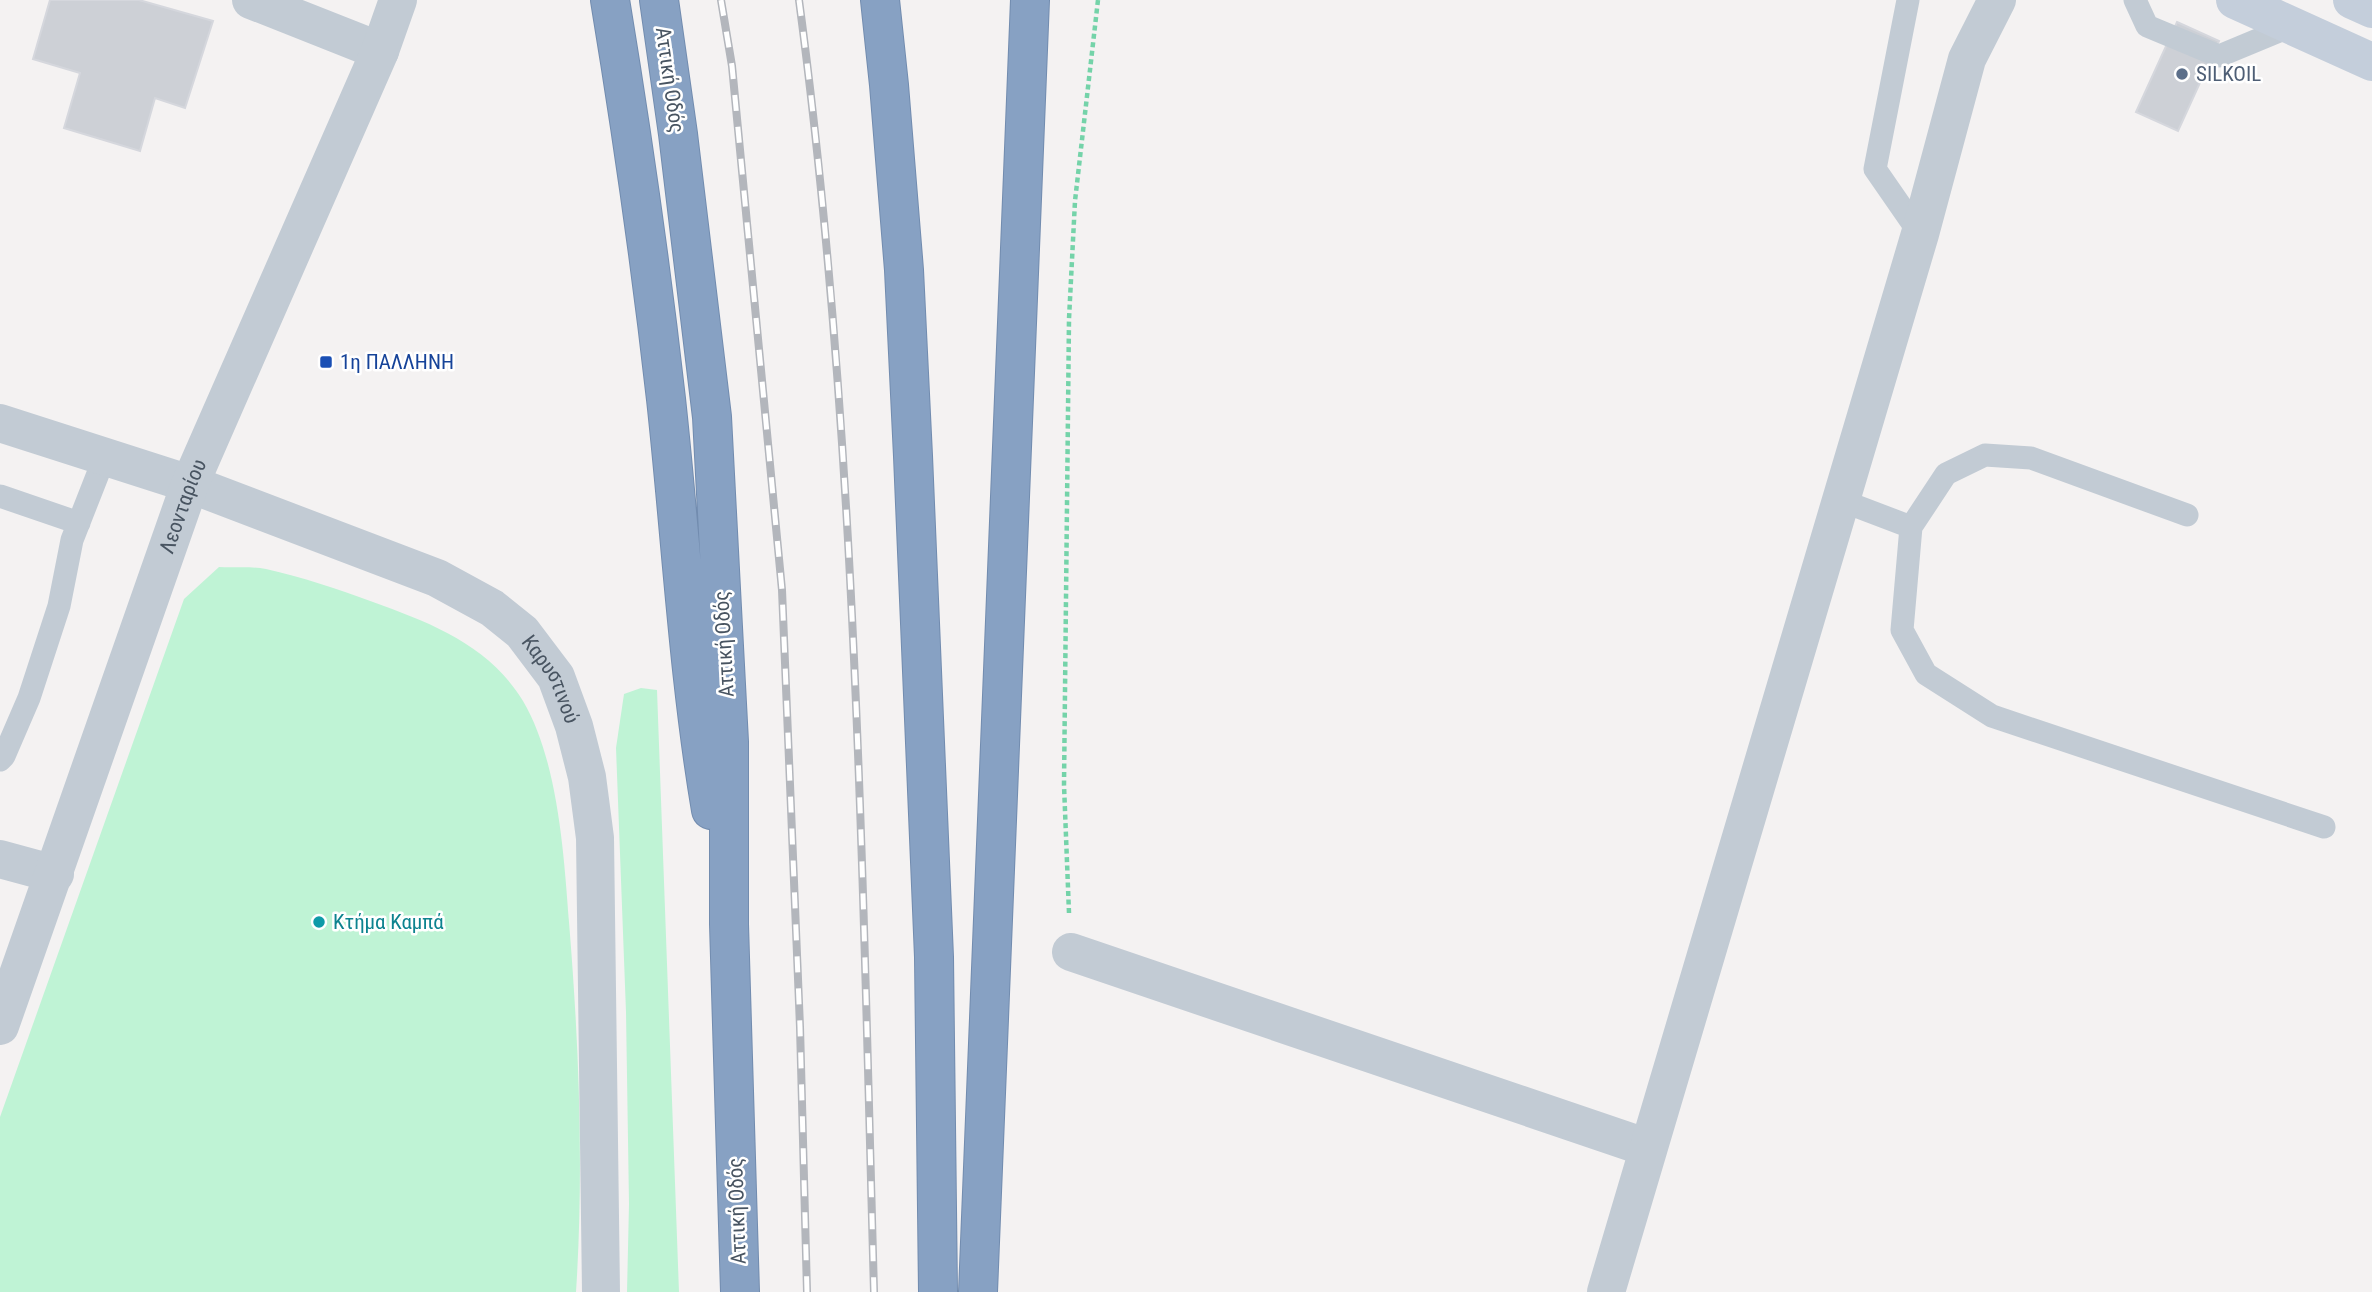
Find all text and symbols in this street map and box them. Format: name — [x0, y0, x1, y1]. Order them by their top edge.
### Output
street label: Αττική Οδός — [651, 26, 689, 134]
place label: SILKOIL — [2196, 62, 2261, 86]
marker: SILKOIL — [2174, 66, 2190, 82]
place label: 1η ΠΑΛΛΗΝΗ — [340, 350, 454, 374]
marker: 1η ΠΑΛΛΗΝΗ — [318, 354, 334, 370]
street label: Λεονταρίου — [155, 455, 211, 557]
street label: Αττική Οδός — [709, 590, 739, 698]
street label: Καρυστινού — [517, 630, 584, 727]
place label: Kτήμα Καμπά — [333, 910, 444, 934]
marker: Kτήμα Καμπά — [311, 914, 327, 930]
street label: Αττική Οδός — [723, 1157, 751, 1265]

